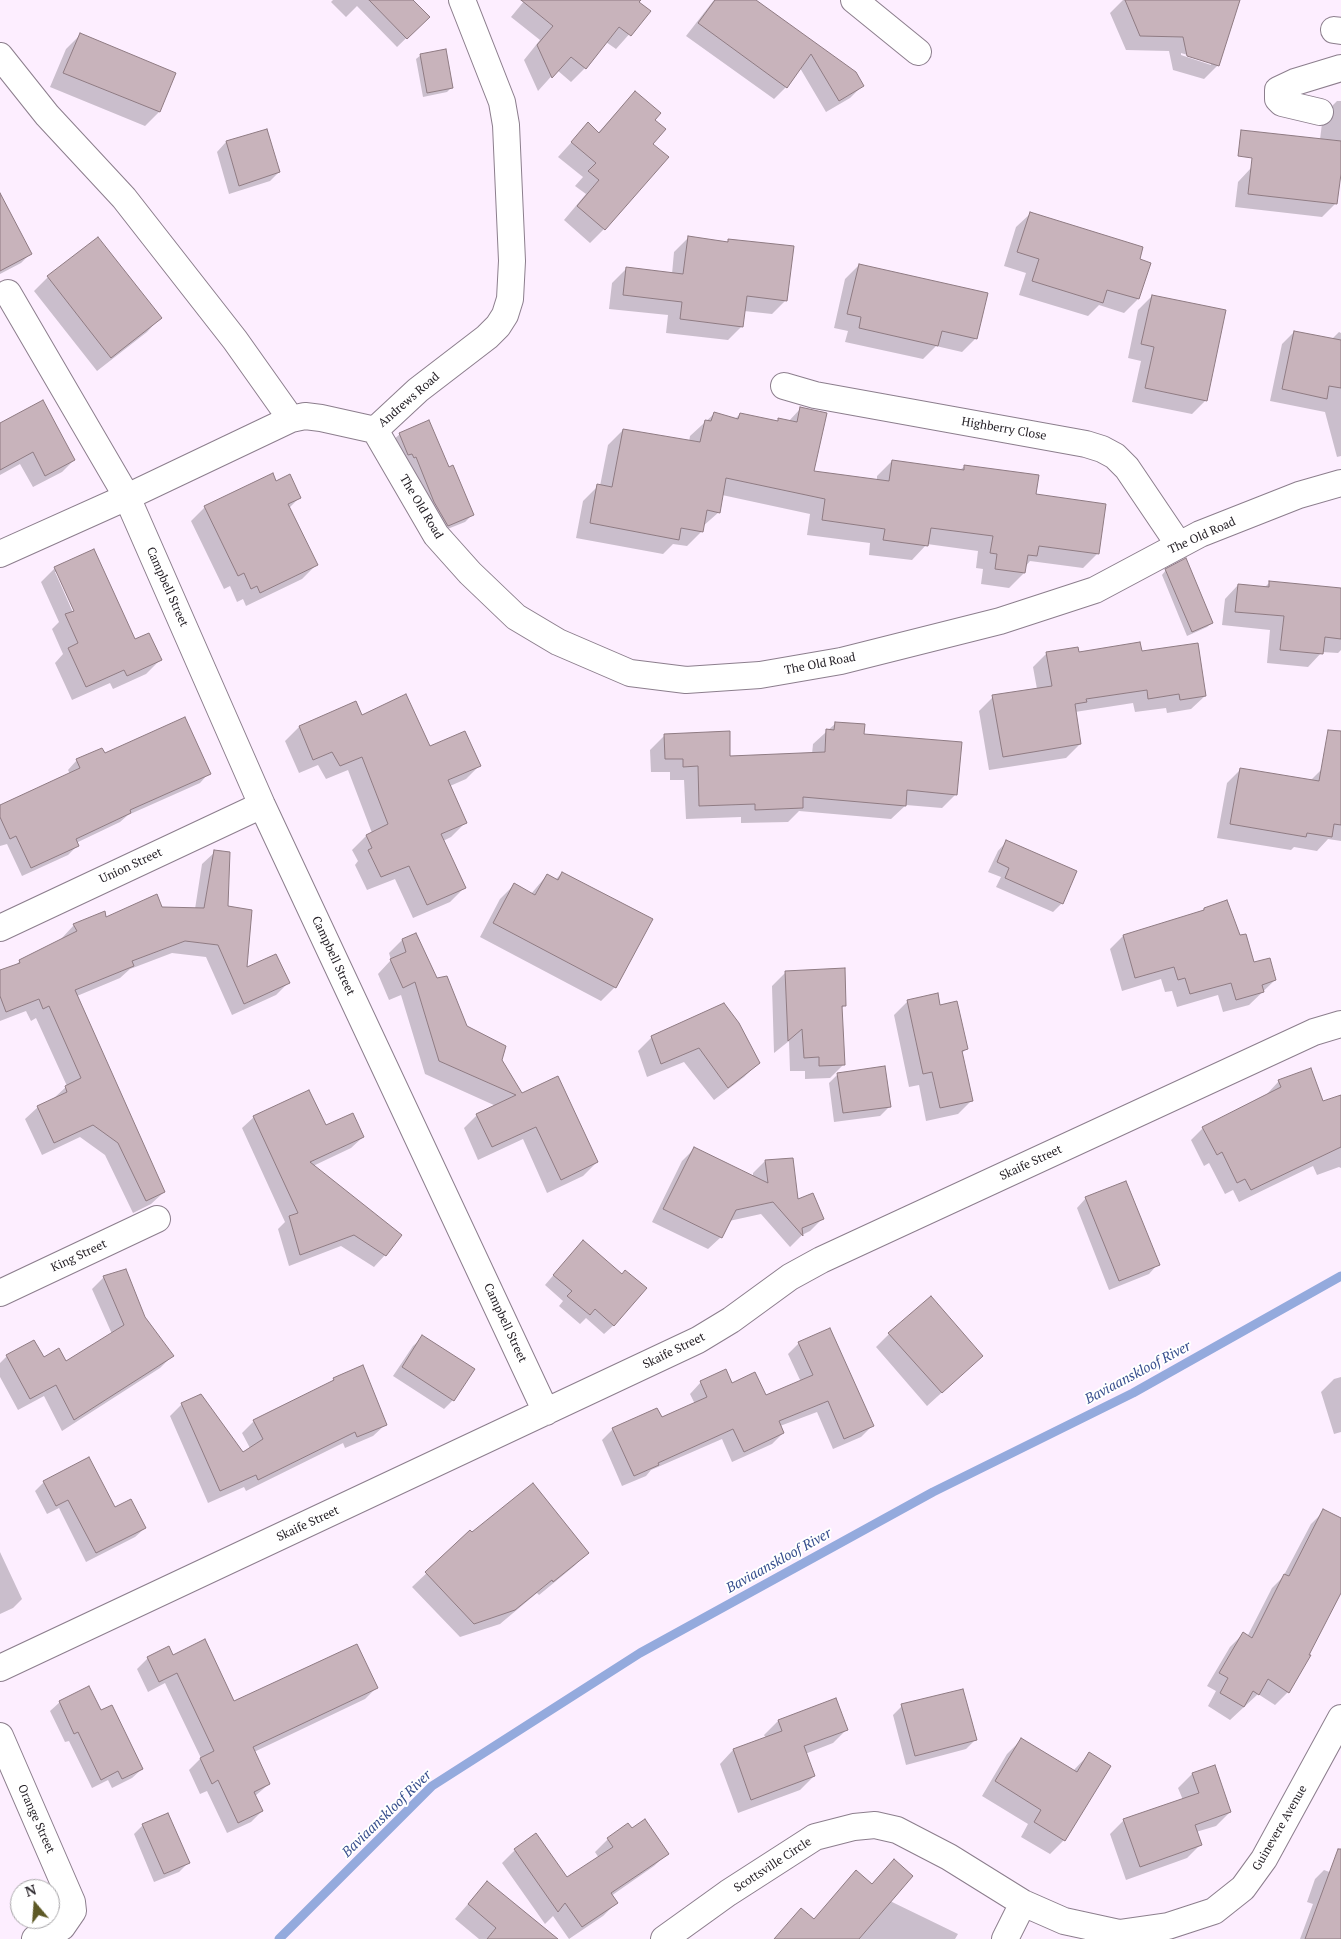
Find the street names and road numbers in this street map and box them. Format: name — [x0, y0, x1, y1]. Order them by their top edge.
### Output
street label: Andrews Road — [376, 370, 442, 430]
street label: Highberry Close — [960, 414, 1048, 444]
street label: The Old Road — [396, 472, 446, 542]
street label: The Old Road — [1166, 515, 1238, 557]
street label: Campbell Street — [143, 545, 191, 629]
street label: The Old Road — [783, 650, 857, 678]
street label: Union Street — [97, 845, 165, 887]
street label: Campbell Street — [308, 914, 358, 998]
street label: Skaife Street — [998, 1142, 1064, 1184]
street label: King Street — [49, 1237, 109, 1275]
street label: Campbell Street — [480, 1281, 530, 1365]
street label: Skaife Street — [641, 1330, 707, 1372]
street label: Skaife Street — [275, 1503, 341, 1545]
street label: Orange Street — [14, 1782, 58, 1856]
street label: Guinevere Avenue — [1250, 1783, 1310, 1873]
street label: Scottsville Circle — [732, 1835, 814, 1895]

